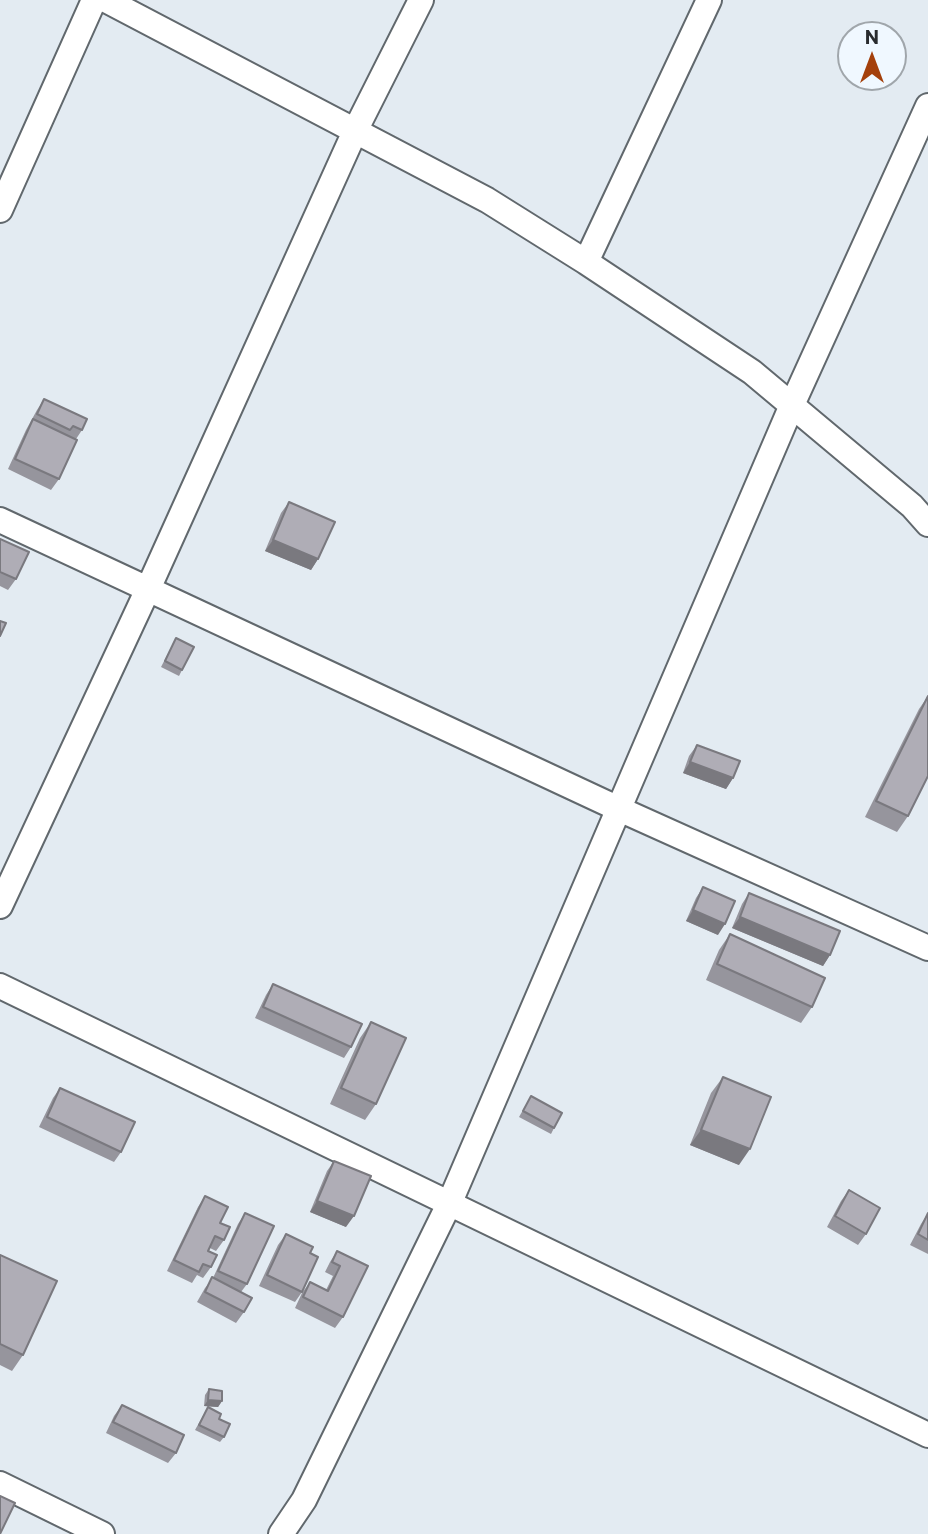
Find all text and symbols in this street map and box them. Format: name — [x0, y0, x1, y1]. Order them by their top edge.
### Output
north arrow — [837, 21, 907, 91]
text: N — [865, 25, 879, 48]

